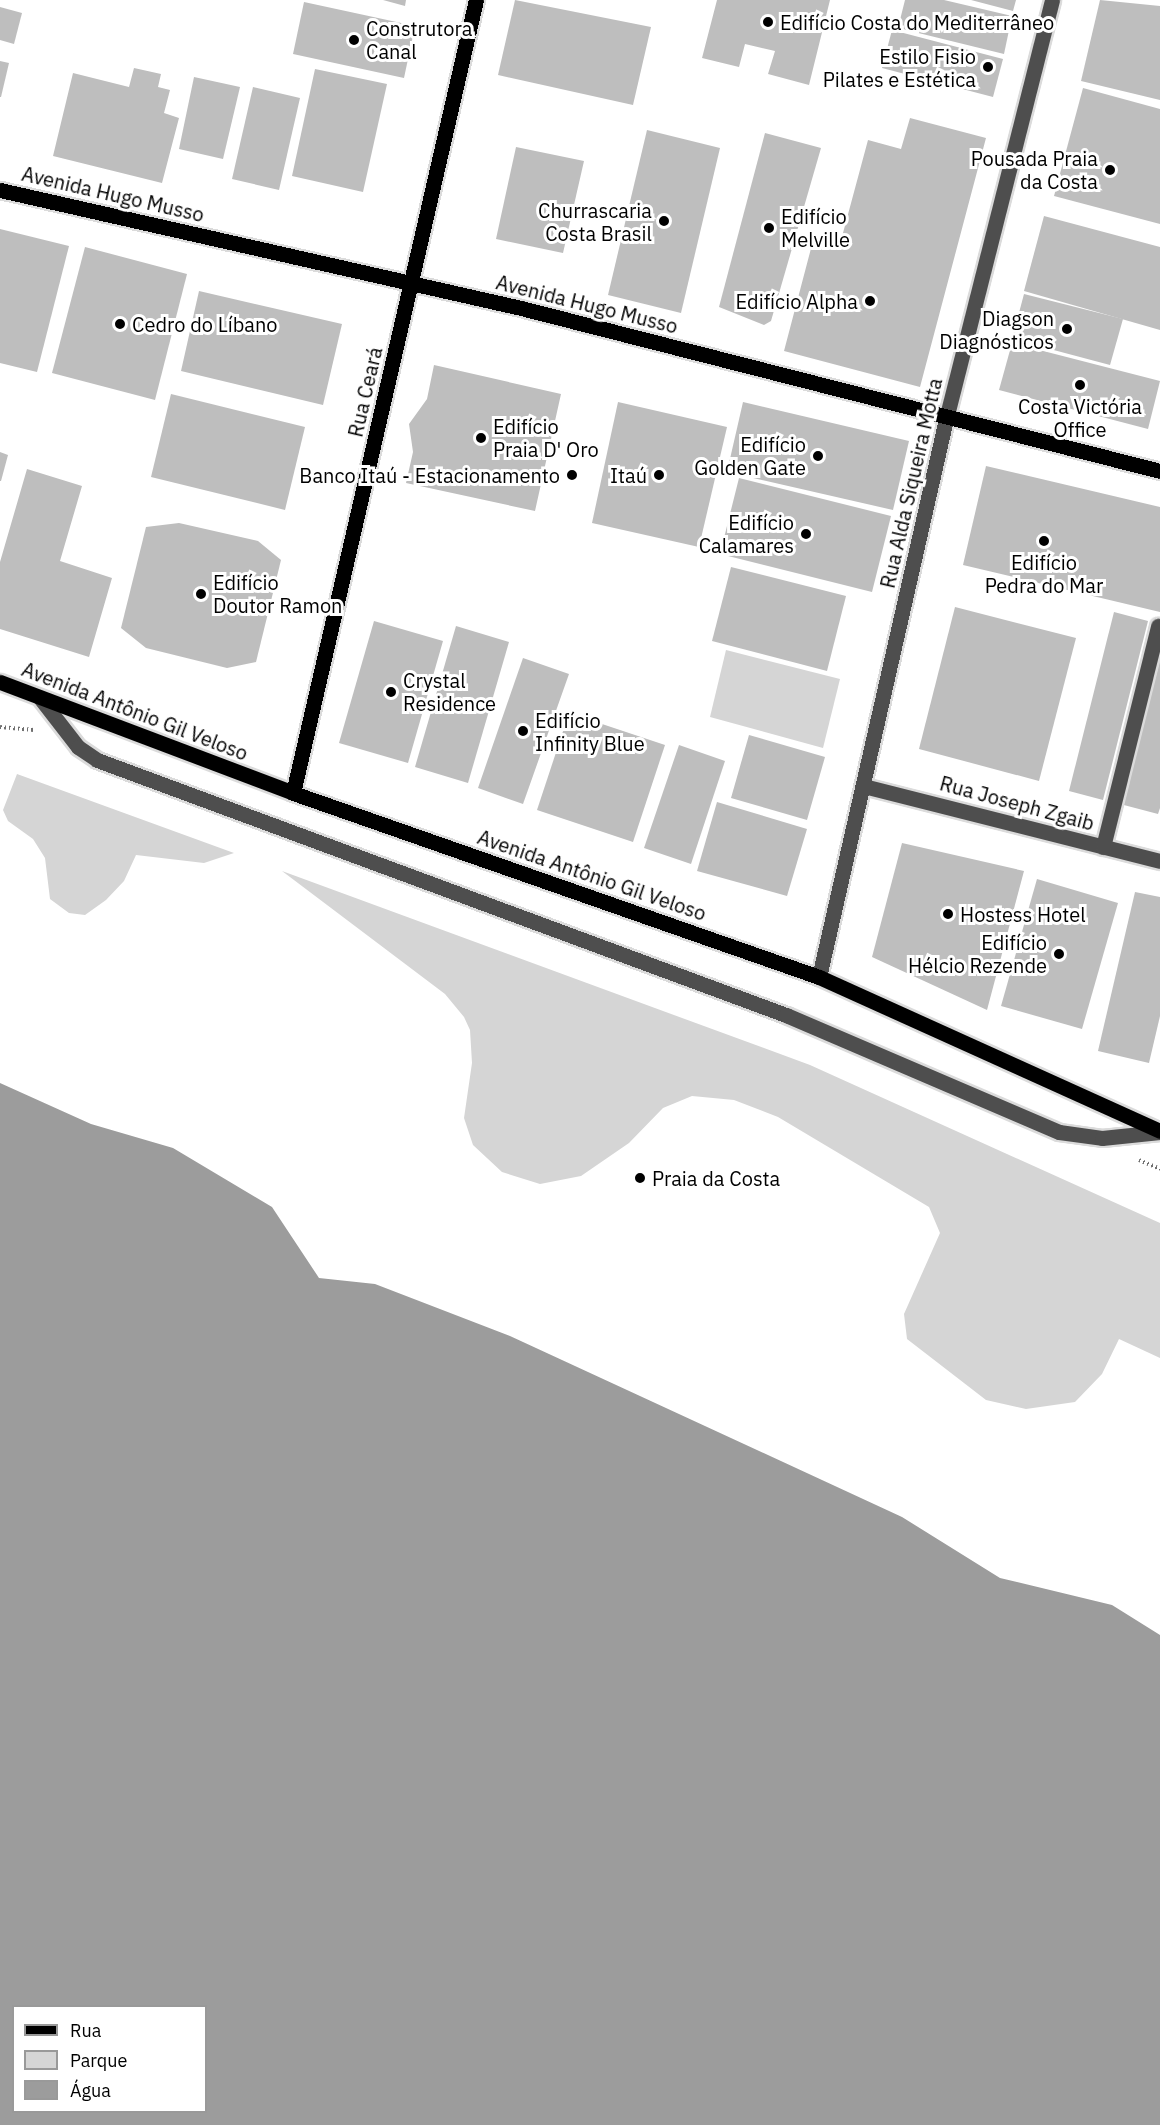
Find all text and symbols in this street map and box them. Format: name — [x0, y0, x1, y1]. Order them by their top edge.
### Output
place label: Edifício Costa do Mediterrâneo — [780, 10, 1054, 34]
marker: Edifício Costa do Mediterrâneo — [761, 15, 775, 29]
place label: Construtora Canal — [366, 16, 472, 63]
marker: Construtora Canal — [347, 33, 361, 47]
place label: Estilo Fisio Pilates e Estética — [823, 44, 976, 91]
marker: Estilo Fisio Pilates e Estética — [981, 60, 995, 74]
place label: Pousada Praia da Costa — [971, 146, 1098, 193]
street label: Avenida Hugo Musso — [19, 161, 207, 227]
marker: Pousada Praia da Costa — [1103, 163, 1117, 177]
place label: Churrascaria Costa Brasil — [538, 198, 652, 245]
place label: Edifício Melville — [781, 204, 850, 251]
marker: Churrascaria Costa Brasil — [657, 214, 671, 228]
marker: Edifício Melville — [762, 221, 776, 235]
street label: Avenida Hugo Musso — [494, 270, 680, 338]
place label: Edifício Alpha — [736, 289, 858, 313]
marker: Edifício Alpha — [863, 294, 877, 308]
place label: Diagson Diagnósticos — [939, 306, 1054, 353]
place label: Cedro do Líbano — [132, 312, 278, 336]
marker: Cedro do Líbano — [113, 317, 127, 331]
marker: Diagson Diagnósticos — [1058, 320, 1076, 338]
street label: Rua Ceará — [343, 345, 387, 439]
street label: Rua Alda Siqueira Motta — [875, 376, 947, 590]
marker: Costa Victória Office — [1073, 378, 1087, 392]
place label: Costa Victória Office — [1018, 394, 1142, 441]
place label: Edifício Praia D' Oro — [493, 414, 599, 461]
marker: Edifício Praia D' Oro — [474, 431, 488, 445]
place label: Edifício Golden Gate — [694, 432, 806, 479]
marker: Edifício Golden Gate — [811, 449, 825, 463]
place label: Banco Itaú - Estacionamento — [299, 463, 560, 487]
place label: Itaú — [610, 463, 647, 487]
marker: Banco Itaú - Estacionamento — [565, 468, 579, 482]
marker: Itaú — [652, 468, 666, 482]
place label: Edifício Calamares — [699, 510, 794, 557]
marker: Edifício Calamares — [799, 527, 813, 541]
marker: Edifício Pedra do Mar — [1037, 534, 1051, 548]
place label: Edifício Pedra do Mar — [985, 550, 1103, 597]
place label: Edifício Doutor Ramon — [213, 570, 342, 617]
marker: Edifício Doutor Ramon — [194, 587, 208, 601]
street label: Avenida Antônio Gil Veloso — [19, 657, 251, 765]
place label: Crystal Residence — [403, 668, 496, 715]
marker: Crystal Residence — [384, 685, 398, 699]
place label: Edifício Infinity Blue — [535, 708, 645, 755]
marker: Edifício Infinity Blue — [516, 724, 530, 738]
street label: Rua Joseph Zgaib — [937, 771, 1097, 835]
street label: Avenida Antônio Gil Veloso — [475, 825, 709, 925]
place label: Hostess Hotel — [960, 902, 1086, 926]
marker: Hostess Hotel — [941, 907, 955, 921]
place label: Edifício Hélcio Rezende — [908, 930, 1047, 977]
marker: Edifício Hélcio Rezende — [1052, 947, 1066, 961]
place label: Praia da Costa — [652, 1166, 780, 1190]
marker: Praia da Costa — [633, 1171, 647, 1185]
legend — [12, 2005, 207, 2113]
text: Rua — [70, 2019, 101, 2042]
text: Parque — [70, 2049, 127, 2072]
text: Água — [70, 2079, 111, 2102]

